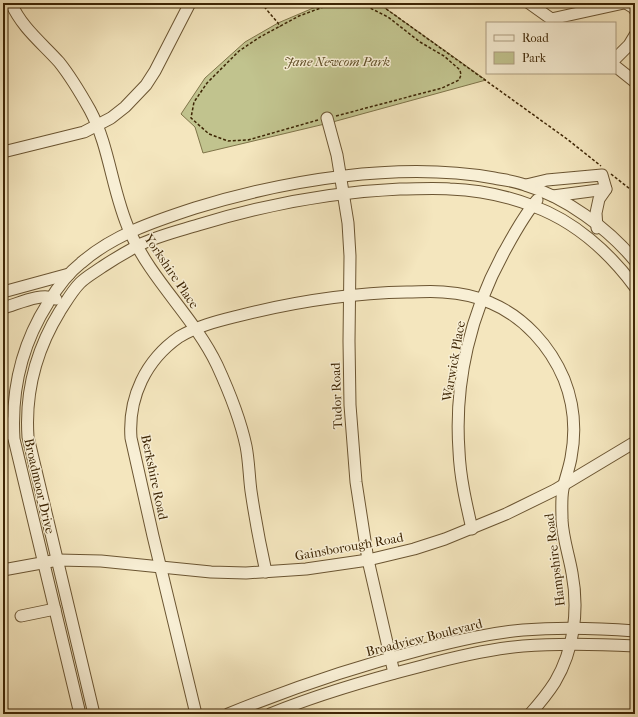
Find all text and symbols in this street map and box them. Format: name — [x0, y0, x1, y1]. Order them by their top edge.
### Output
legend — [486, 22, 616, 74]
text: Road — [522, 31, 549, 45]
text: Park — [522, 51, 547, 65]
park label: Jane Newcom Park — [284, 54, 390, 69]
street label: Yorkshire Place — [141, 230, 202, 312]
street label: Warwick Place — [439, 319, 468, 404]
street label: Tudor Road — [328, 362, 345, 430]
street label: Berkshire Road — [138, 433, 171, 522]
street label: Broadmoor Drive — [21, 437, 58, 536]
street label: Hampshire Road — [541, 512, 568, 607]
street label: Gainsborough Road — [294, 529, 405, 563]
street label: Broadview Boulevard — [364, 616, 485, 659]

